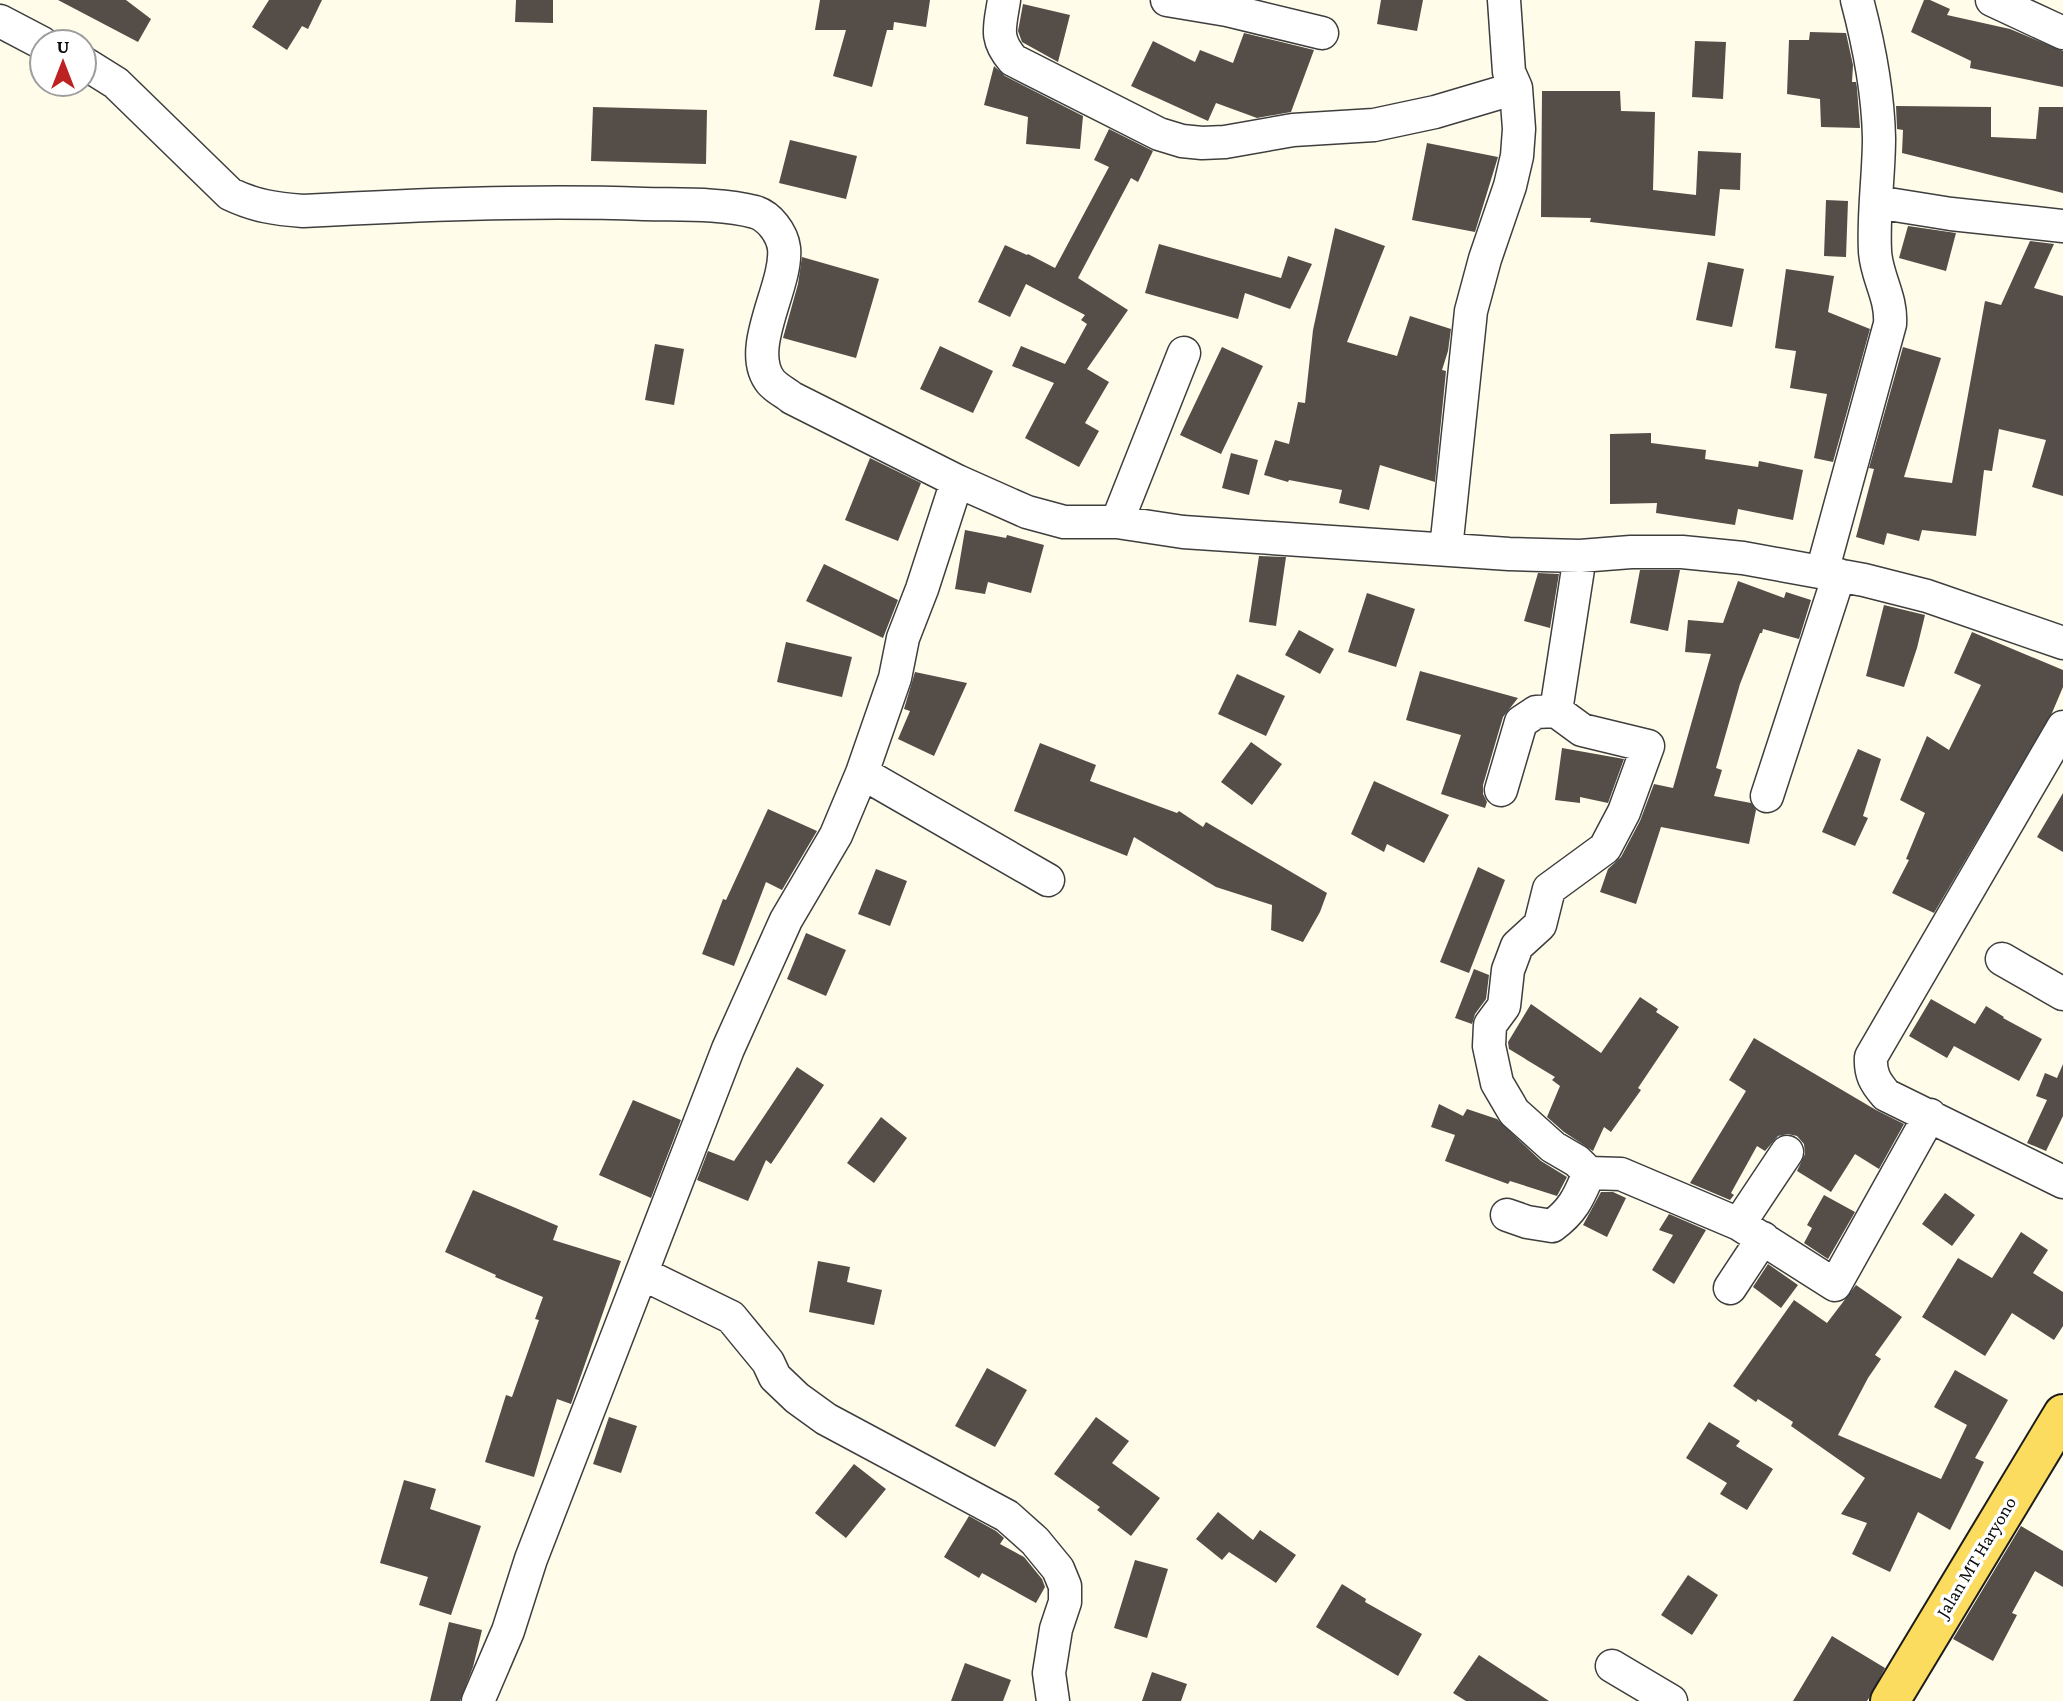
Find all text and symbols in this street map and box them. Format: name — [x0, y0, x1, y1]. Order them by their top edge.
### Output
north arrow — [28, 28, 98, 98]
text: U — [56, 36, 70, 57]
street label: Jalan MT Haryono — [1931, 1493, 2020, 1623]

